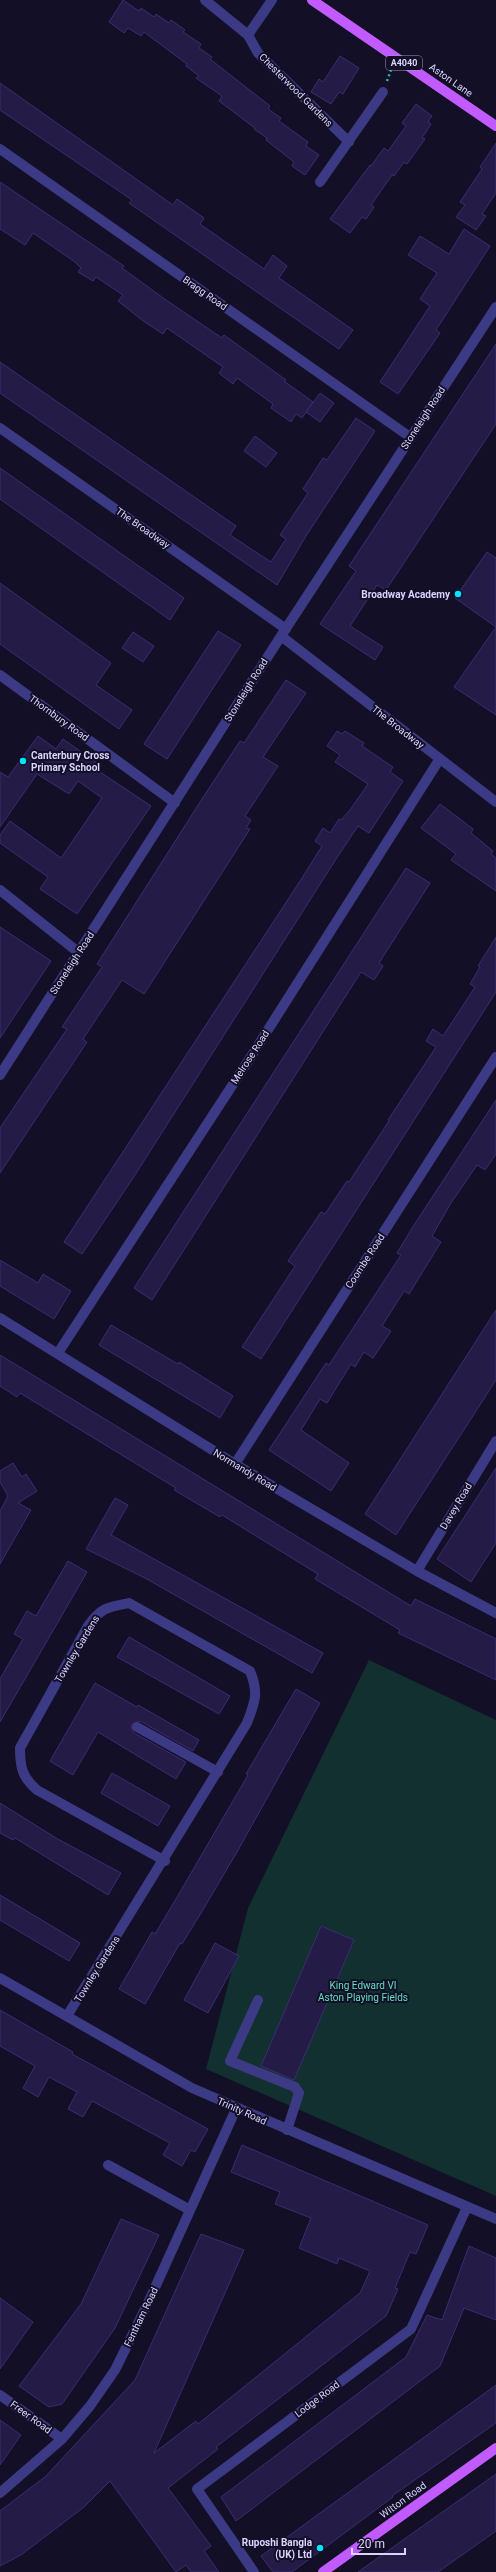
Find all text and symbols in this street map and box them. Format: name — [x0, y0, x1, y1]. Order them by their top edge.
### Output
street label: Chesterwood Gardens — [257, 51, 335, 129]
road number: A4040 — [386, 56, 422, 70]
street label: Aston Lane — [427, 61, 475, 99]
street label: Bragg Road — [181, 274, 229, 312]
street label: Stoneleigh Road — [399, 385, 447, 451]
street label: The Broadway — [114, 505, 172, 551]
place label: Broadway Academy — [361, 589, 451, 600]
marker: Broadway Academy — [453, 589, 463, 599]
street label: Stoneleigh Road — [222, 656, 270, 724]
street label: Thornbury Road — [27, 693, 91, 743]
street label: The Broadway — [370, 703, 426, 751]
place label: Canterbury Cross Primary School — [31, 750, 109, 773]
marker: Canterbury Cross Primary School — [18, 756, 28, 766]
street label: Stoneleigh Road — [48, 930, 96, 996]
street label: Melrose Road — [229, 1028, 271, 1086]
street label: Coombe Road — [343, 1232, 387, 1290]
street label: Normandy Road — [211, 1447, 279, 1493]
street label: Davey Road — [438, 1481, 474, 1531]
street label: Townley Gardens — [53, 1613, 101, 1685]
street label: Townley Gardens — [72, 1934, 122, 2004]
park label: King Edward VI Aston Playing Fields — [318, 1980, 408, 2003]
street label: Trinity Road — [216, 2095, 268, 2127]
street label: Fentham Road — [122, 2286, 160, 2348]
street label: Lodge Road — [292, 2379, 342, 2419]
street label: Freer Road — [8, 2398, 54, 2436]
street label: Witton Road — [378, 2480, 428, 2520]
scale bar — [352, 2530, 405, 2556]
place label: Ruposhi Bangla (UK) Ltd — [242, 2537, 313, 2561]
text: 20 m — [358, 2537, 385, 2551]
marker: Ruposhi Bangla (UK) Ltd — [315, 2543, 325, 2553]

